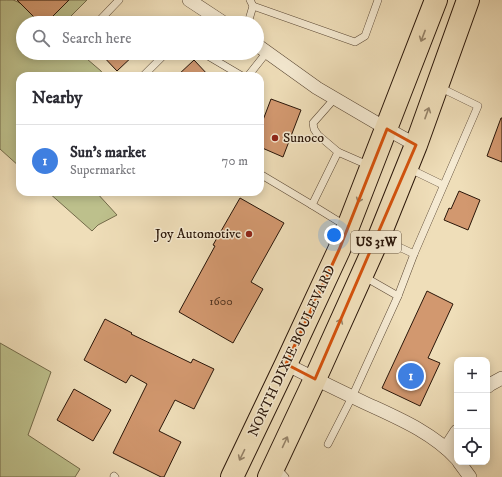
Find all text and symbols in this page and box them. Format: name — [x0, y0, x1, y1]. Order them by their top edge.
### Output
search box — [16, 16, 264, 60]
icon: search — [30, 27, 52, 49]
text: Search here — [62, 29, 131, 48]
one-way arrow — [418, 30, 426, 42]
text: Nearby — [32, 87, 82, 109]
one-way arrow — [424, 108, 432, 120]
place label: Sunoco — [283, 129, 324, 147]
marker: Sunoco — [270, 133, 280, 143]
text: Sun’s market — [70, 143, 146, 162]
text: 1 — [43, 153, 47, 169]
text: 70 m — [222, 153, 248, 169]
text: Supermarket — [70, 162, 136, 178]
one-way arrow — [356, 190, 363, 202]
place label: Joy Automotive — [153, 225, 241, 243]
your location — [324, 225, 344, 245]
marker: Joy Automotive — [244, 229, 254, 239]
road number: US 31W — [351, 231, 401, 253]
street label: NORTH DIXIE BOULEVARD — [244, 262, 340, 440]
house number: 1600 — [209, 294, 233, 309]
one-way arrow — [336, 318, 343, 330]
map controls — [454, 357, 490, 465]
button: + — [454, 357, 490, 393]
pin: 1 — [398, 361, 424, 391]
button: − — [454, 393, 490, 429]
button: locate — [454, 429, 490, 465]
one-way arrow — [282, 436, 289, 448]
one-way arrow — [238, 449, 246, 461]

